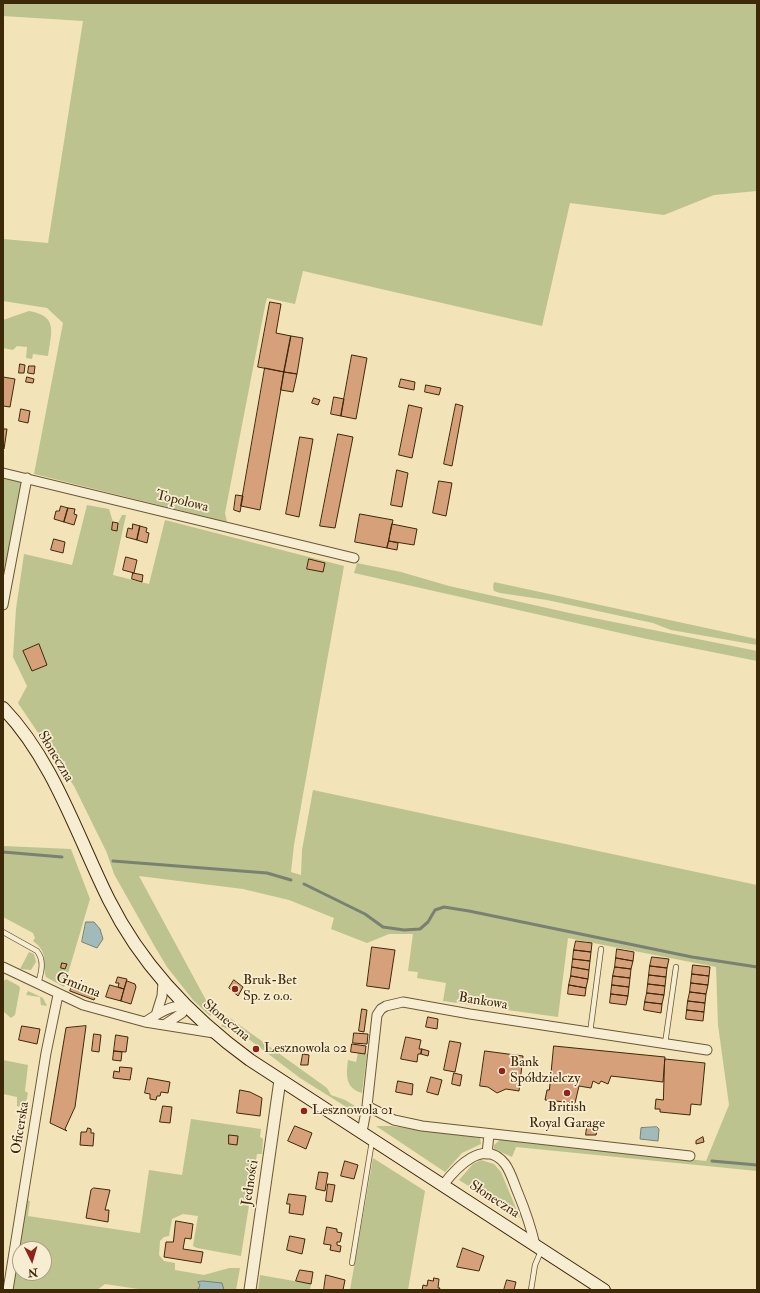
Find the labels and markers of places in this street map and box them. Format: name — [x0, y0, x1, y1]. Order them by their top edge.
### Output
place label: Bruk-Bet Sp. z o.o. — [243, 973, 297, 1006]
marker: Bruk-Bet Sp. z o.o. — [230, 984, 240, 994]
place label: Lesznowola 02 — [264, 1041, 347, 1057]
marker: Lesznowola 02 — [251, 1044, 261, 1054]
place label: Bank Spółdzielczy — [510, 1055, 580, 1088]
marker: Bank Spółdzielczy — [497, 1066, 507, 1076]
marker: British Royal Garage — [562, 1088, 572, 1098]
place label: British Royal Garage — [529, 1100, 605, 1132]
place label: Lesznowola 01 — [312, 1103, 393, 1119]
marker: Lesznowola 01 — [299, 1106, 309, 1116]

